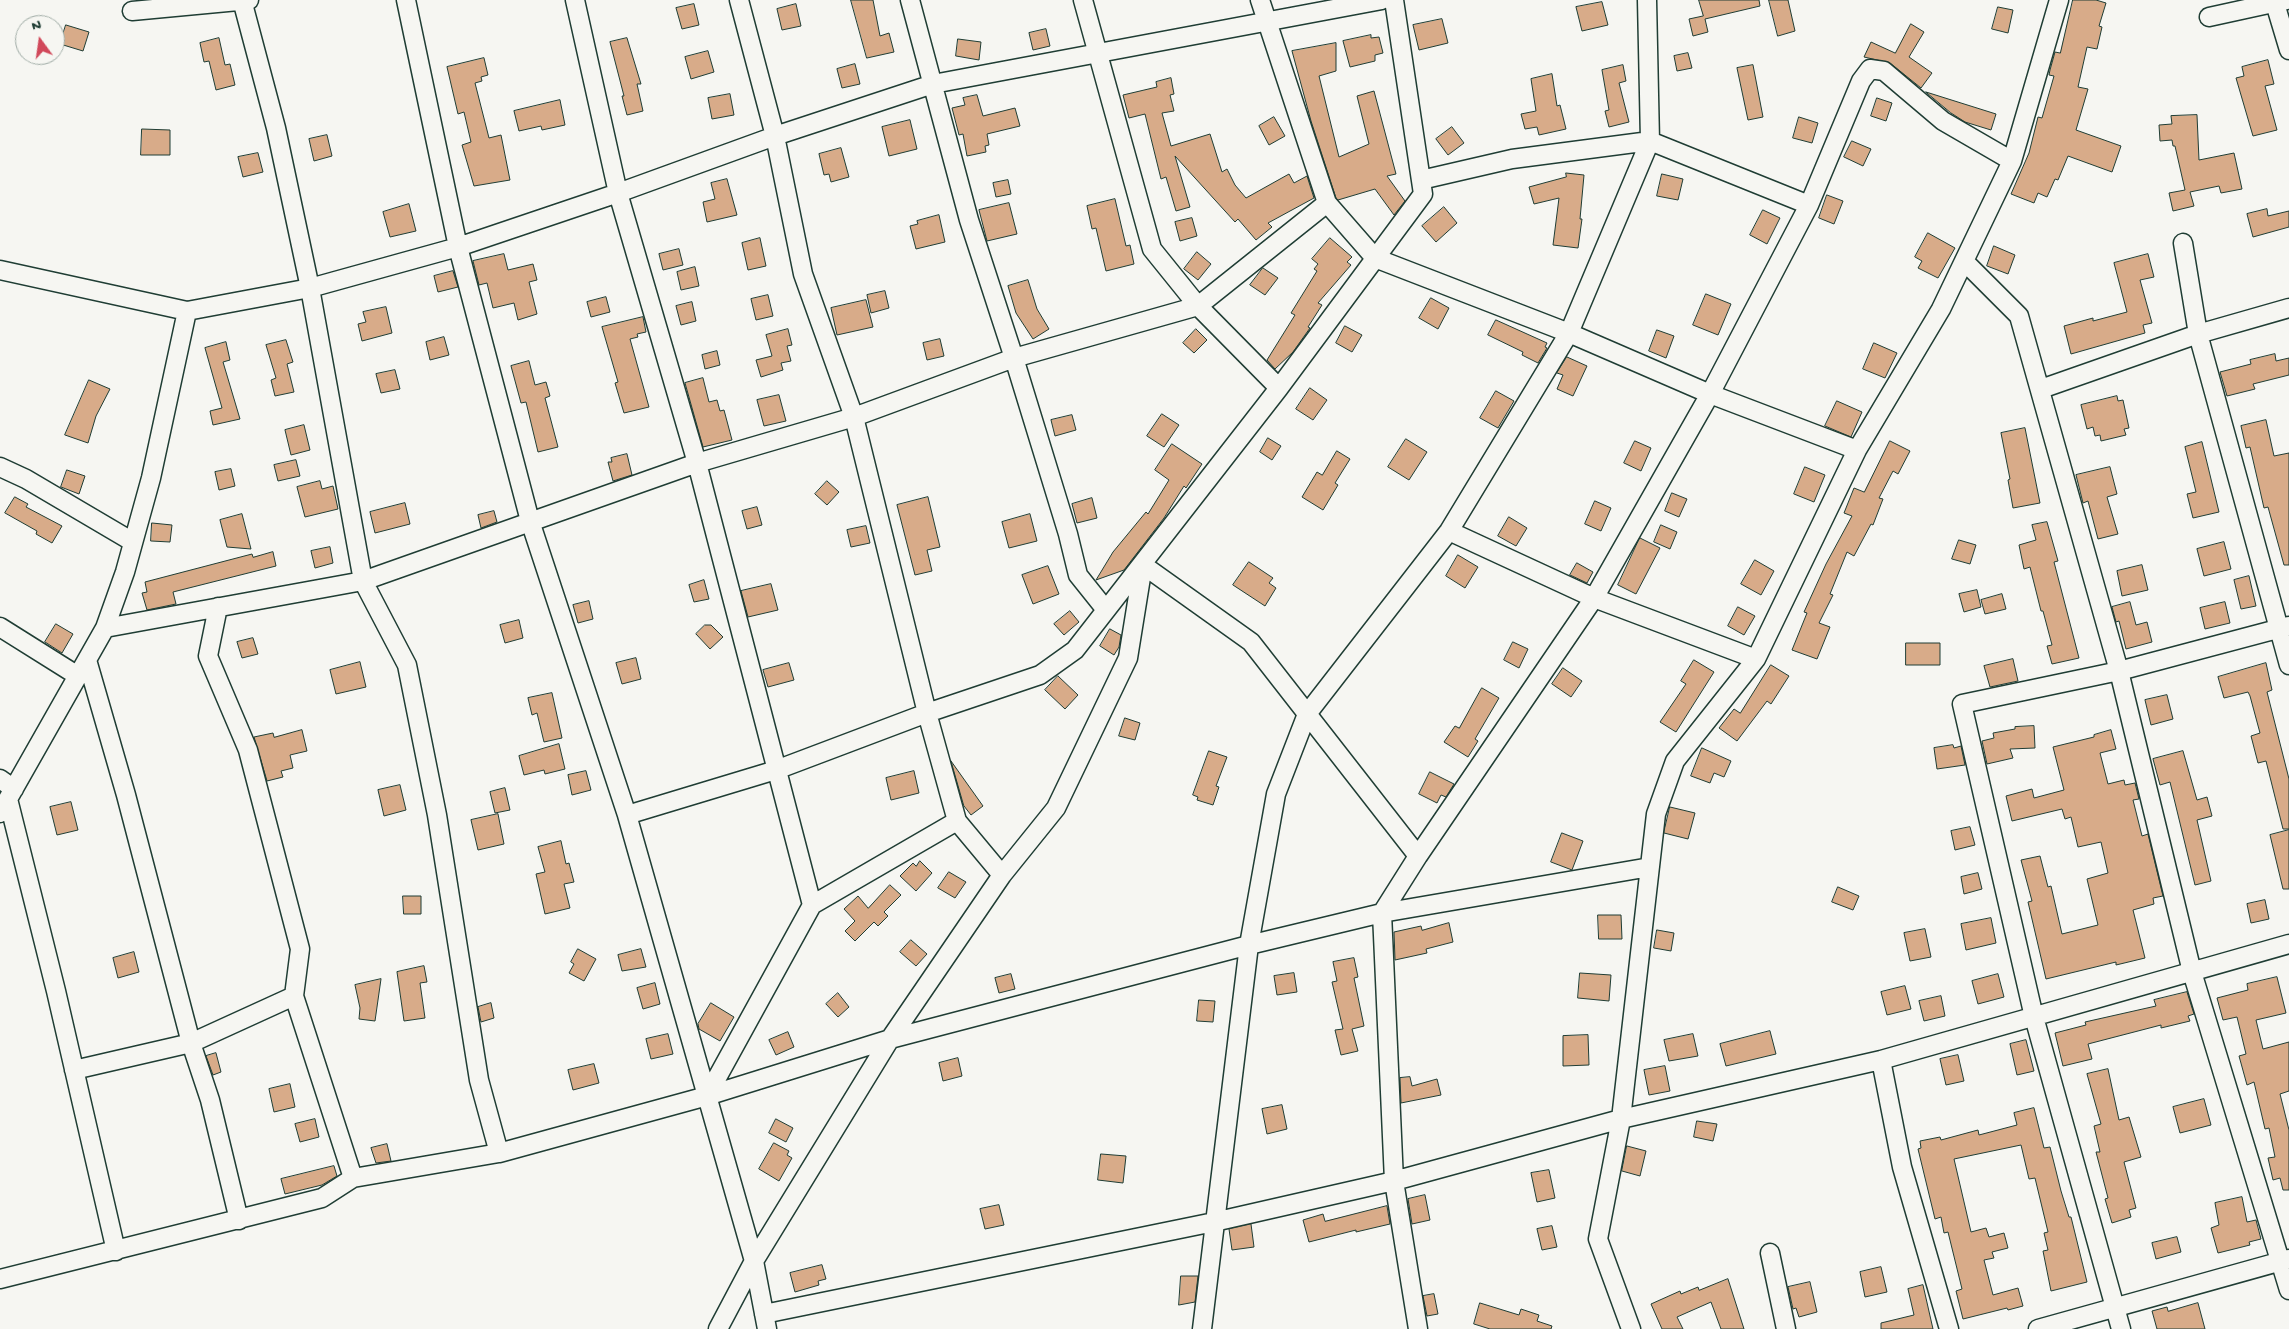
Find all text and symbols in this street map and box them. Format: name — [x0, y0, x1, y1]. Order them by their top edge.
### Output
north arrow — [15, 15, 65, 65]
text: N — [30, 17, 43, 35]

